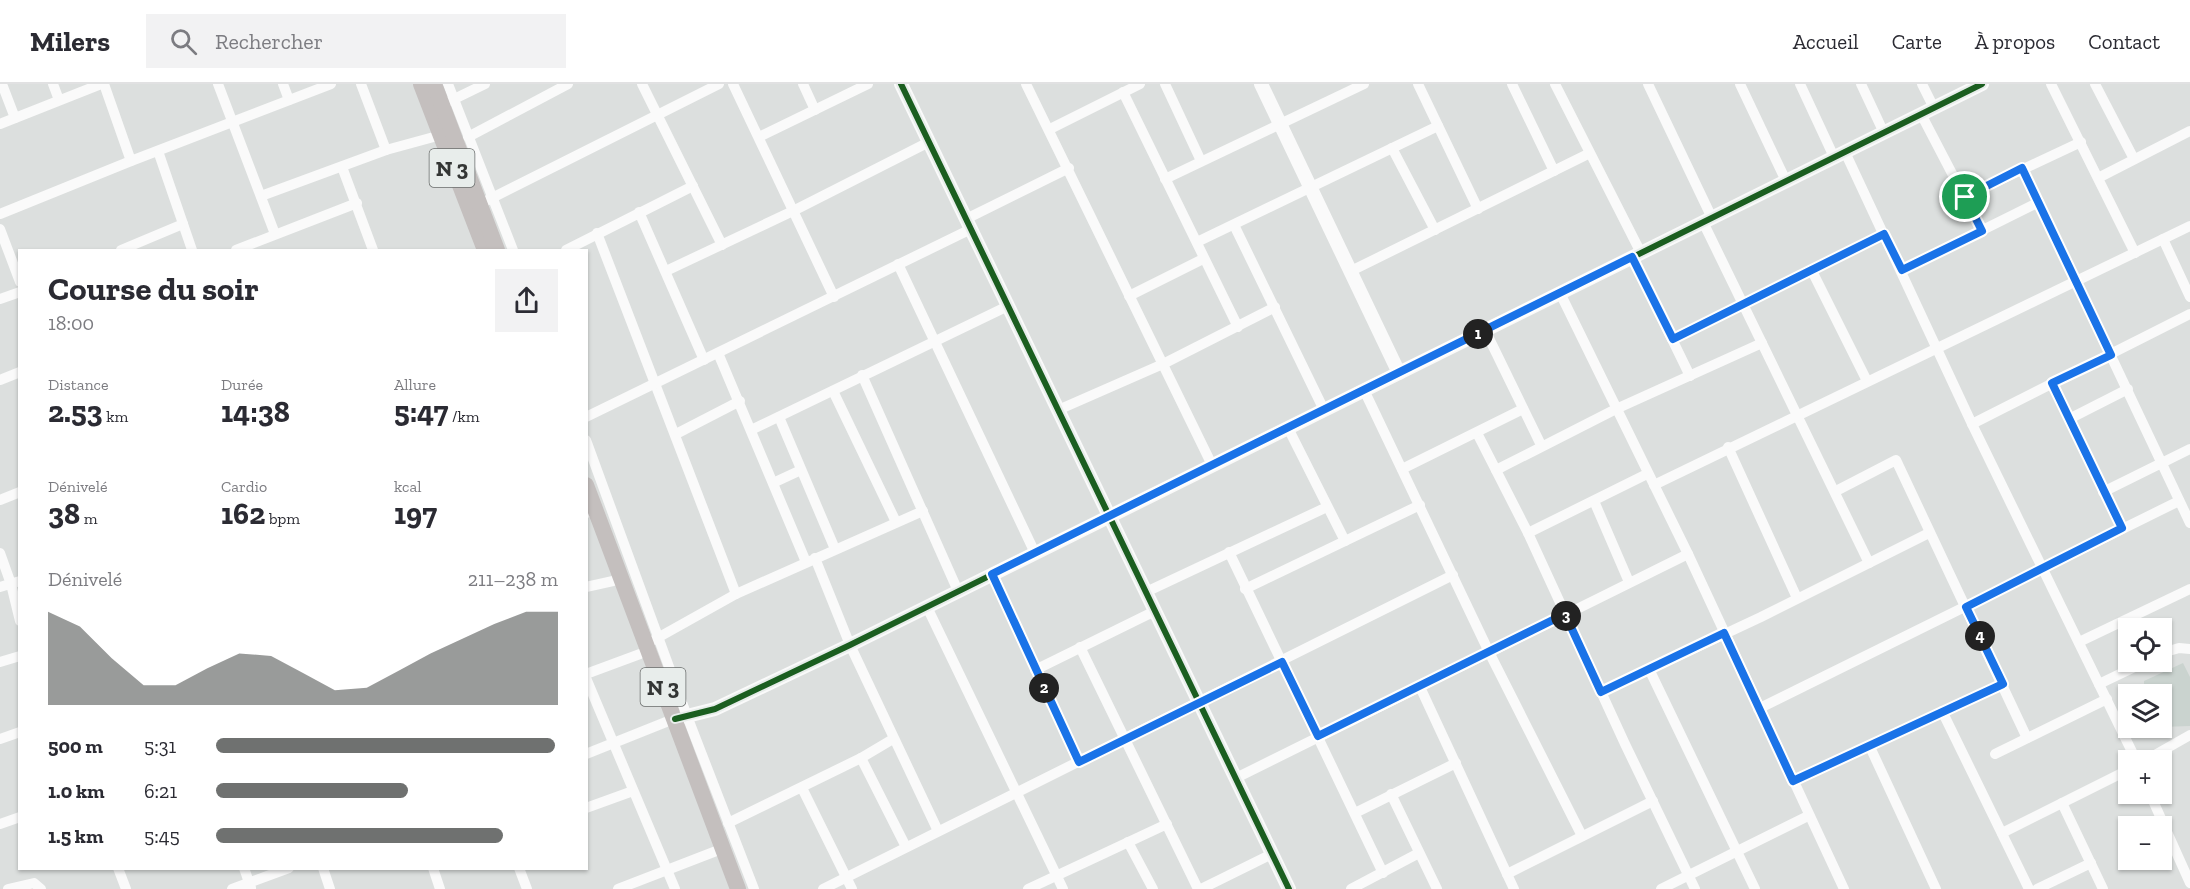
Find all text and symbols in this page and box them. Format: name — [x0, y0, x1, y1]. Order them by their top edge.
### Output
search box — [146, 14, 566, 68]
text: Milers — [30, 25, 110, 58]
icon: search — [167, 25, 200, 58]
text: Rechercher — [215, 28, 323, 55]
text: Accueil — [1793, 29, 1859, 54]
text: Carte — [1892, 29, 1942, 54]
text: À propos — [1975, 29, 2055, 54]
text: Contact — [2088, 29, 2160, 54]
road number: N 3 — [430, 149, 474, 187]
pin — [1939, 171, 1990, 222]
icon: arrive — [1948, 180, 1981, 213]
text: Course du soir — [48, 269, 259, 308]
button: share — [495, 269, 558, 332]
text: 18:00 — [48, 311, 94, 335]
pin: 1 — [1463, 319, 1493, 349]
text: 1 — [1475, 324, 1481, 343]
text: Distance — [48, 375, 109, 394]
text: Durée — [221, 375, 263, 394]
text: Allure — [394, 375, 436, 394]
text: 2.53 — [48, 394, 103, 430]
text: 14:38 — [221, 394, 290, 430]
text: 5:47 — [394, 394, 448, 430]
text: km — [103, 407, 128, 426]
text: /km — [448, 407, 480, 426]
text: Dénivelé — [48, 477, 107, 496]
text: Cardio — [221, 477, 267, 496]
text: kcal — [394, 477, 421, 496]
text: 38 — [48, 496, 80, 532]
text: 162 — [221, 496, 265, 532]
text: 197 — [394, 496, 437, 532]
text: m — [80, 509, 98, 528]
text: bpm — [265, 509, 300, 528]
text: Dénivelé — [48, 567, 122, 591]
text: 211–238 m — [468, 567, 558, 591]
pin: 3 — [1551, 601, 1581, 631]
text: 3 — [1562, 606, 1570, 625]
map controls — [2118, 618, 2172, 870]
button: locate — [2118, 618, 2172, 672]
pin: 4 — [1965, 621, 1995, 651]
text: 4 — [1975, 626, 1985, 645]
road number: N 3 — [640, 668, 686, 706]
pin: 2 — [1029, 673, 1059, 703]
text: 2 — [1040, 678, 1048, 697]
button: layers — [2118, 684, 2172, 738]
text: 500 m — [48, 734, 103, 758]
text: 5:31 — [144, 734, 176, 758]
button: + — [2118, 750, 2172, 804]
text: 1.0 km — [48, 779, 104, 803]
text: 6:21 — [144, 779, 177, 803]
button: − — [2118, 816, 2172, 870]
text: 1.5 km — [48, 824, 103, 848]
text: 5:45 — [144, 824, 180, 848]

